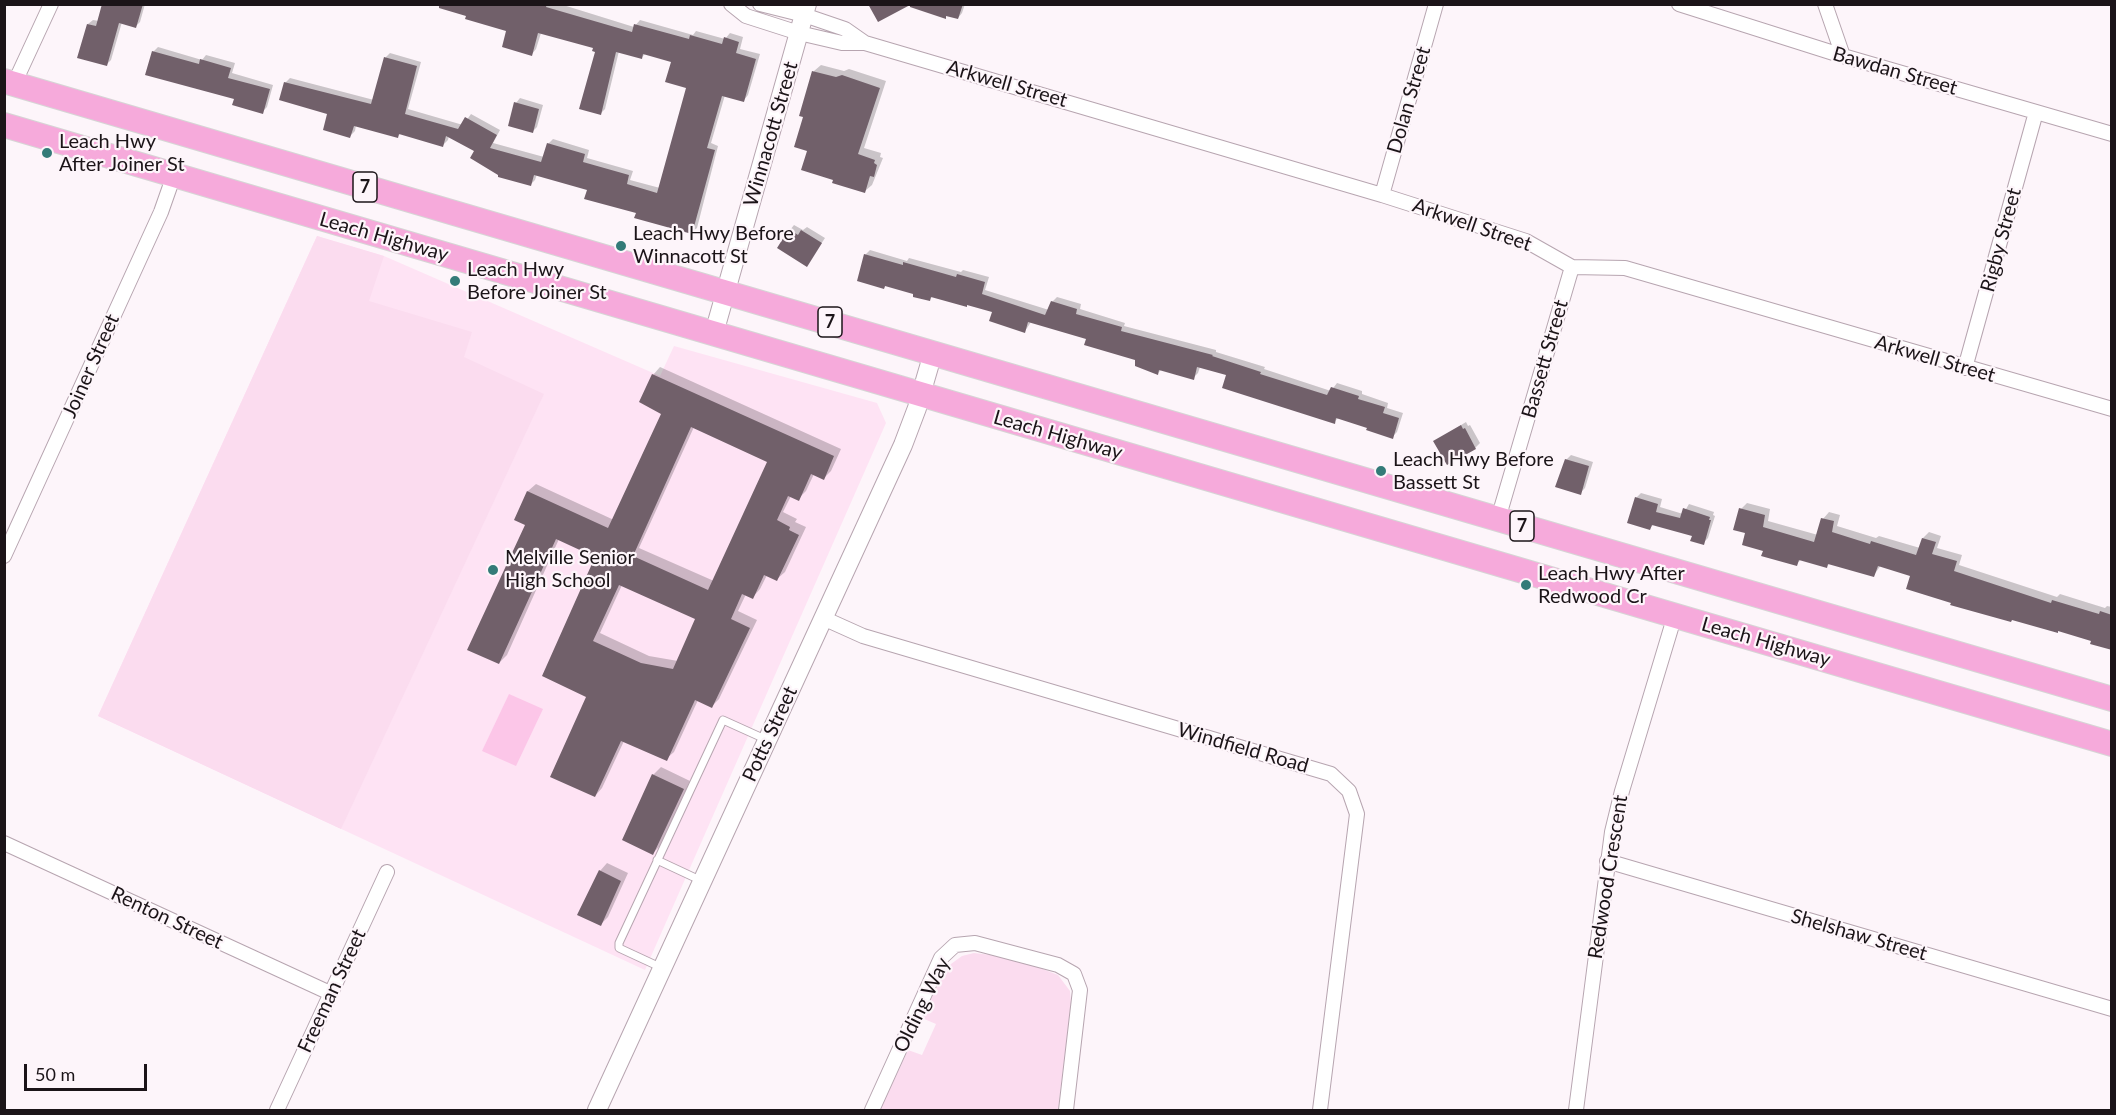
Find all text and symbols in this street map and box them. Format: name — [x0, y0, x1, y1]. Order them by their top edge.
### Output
street label: Bawdan Street — [1830, 42, 1960, 100]
street label: Dolan Street — [1382, 44, 1436, 156]
street label: Arkwell Street — [944, 55, 1070, 113]
street label: Winnacott Street — [739, 59, 803, 209]
place label: Leach Hwy After Joiner St — [59, 130, 185, 177]
marker: Leach Hwy After Joiner St — [40, 146, 54, 160]
road number: 7 — [353, 172, 377, 202]
street label: Rigby Street — [1976, 185, 2026, 295]
street label: Arkwell Street — [1409, 193, 1535, 257]
street label: Leach Highway — [317, 207, 451, 267]
place label: Leach Hwy Before Winnacott St — [633, 222, 794, 269]
marker: Leach Hwy Before Winnacott St — [614, 239, 628, 253]
place label: Leach Hwy Before Joiner St — [467, 258, 607, 305]
marker: Leach Hwy Before Joiner St — [448, 274, 462, 288]
street label: Bassett Street — [1517, 297, 1573, 421]
road number: 7 — [818, 307, 842, 337]
street label: Joiner Street — [57, 310, 125, 422]
street label: Arkwell Street — [1872, 330, 1998, 388]
street label: Leach Highway — [991, 405, 1125, 465]
place label: Leach Hwy Before Bassett St — [1393, 448, 1554, 495]
marker: Leach Hwy Before Bassett St — [1374, 464, 1388, 478]
road number: 7 — [1510, 511, 1534, 541]
place label: Melville Senior High School — [505, 546, 635, 593]
place label: Leach Hwy After Redwood Cr — [1538, 562, 1685, 609]
marker: Melville Senior High School — [486, 563, 500, 577]
marker: Leach Hwy After Redwood Cr — [1519, 578, 1533, 592]
street label: Leach Highway — [1699, 612, 1833, 672]
street label: Potts Street — [737, 682, 803, 786]
street label: Windfield Road — [1175, 718, 1311, 778]
street label: Redwood Crescent — [1583, 793, 1633, 961]
street label: Renton Street — [107, 882, 227, 954]
street label: Shelshaw Street — [1788, 904, 1930, 966]
street label: Freeman Street — [293, 925, 371, 1057]
street label: Olding Way — [889, 954, 955, 1056]
scale bar — [27, 1052, 150, 1090]
text: 50 m — [35, 1063, 75, 1085]

